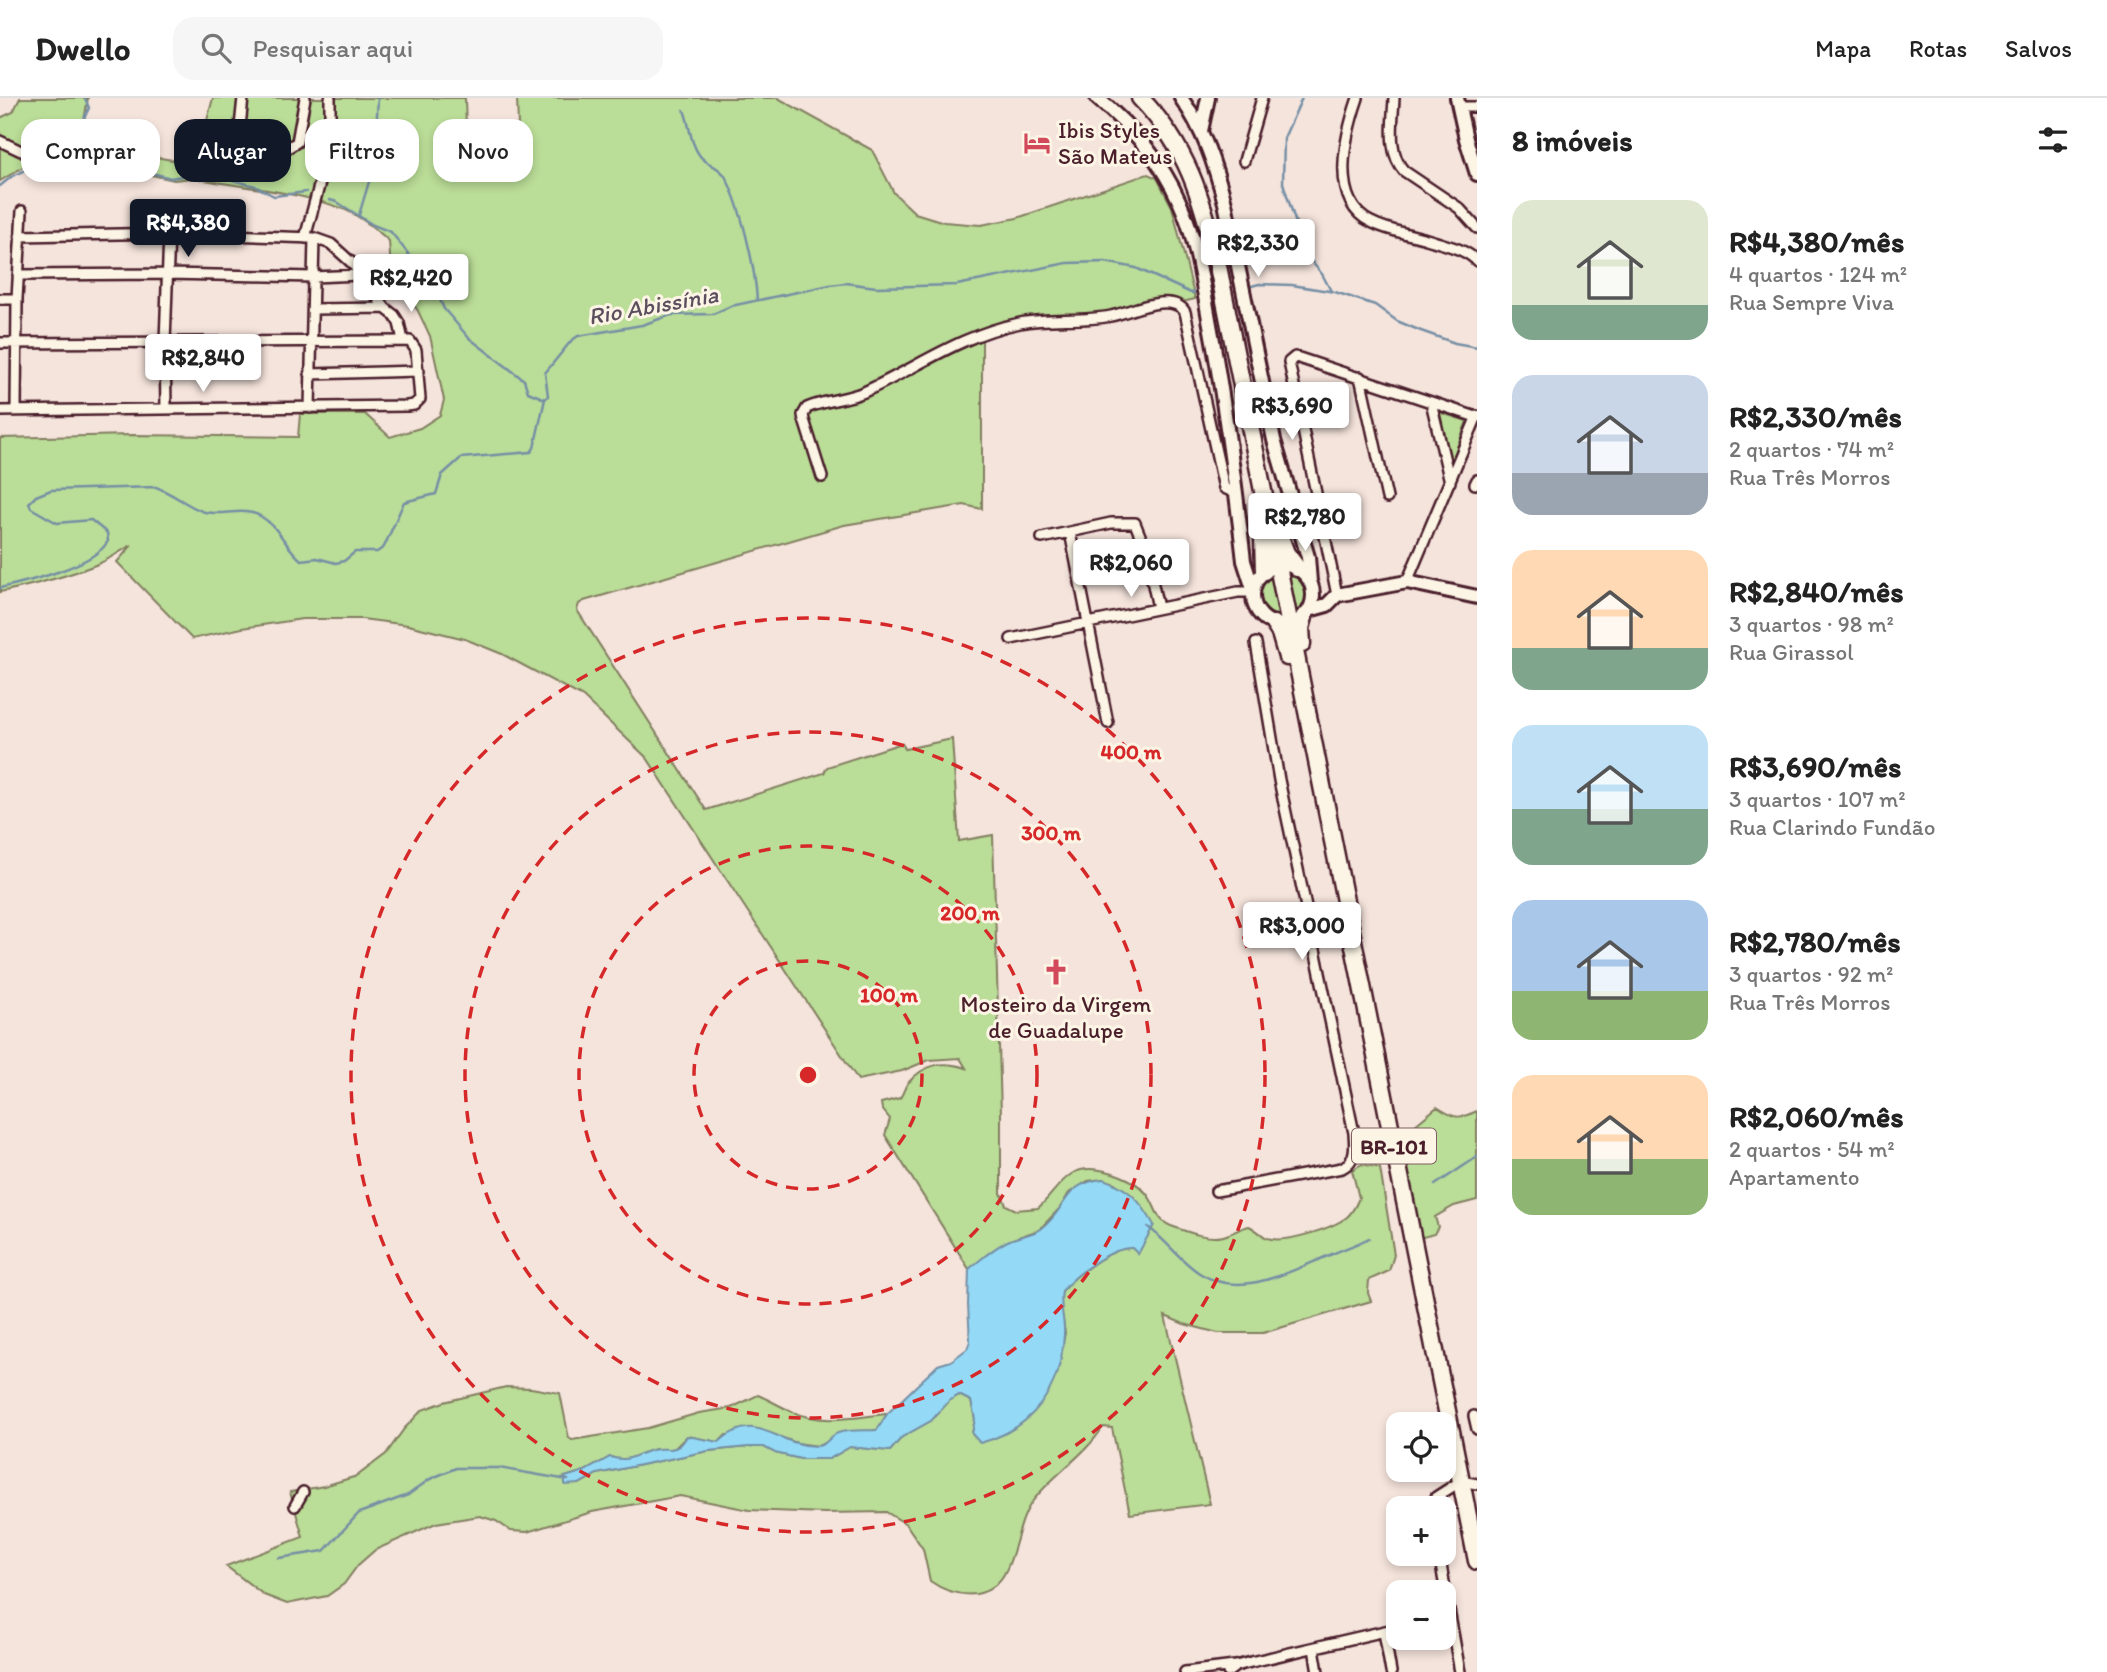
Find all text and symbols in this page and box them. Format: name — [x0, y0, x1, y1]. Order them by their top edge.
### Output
search box — [173, 17, 663, 80]
text: Dwello — [35, 29, 131, 68]
icon: search — [197, 29, 235, 67]
text: Pesquisar aqui — [253, 32, 413, 64]
text: Mapa — [1815, 34, 1871, 63]
text: Rotas — [1909, 34, 1967, 63]
text: Salvos — [2005, 34, 2072, 63]
place label: Ibis Styles São Mateus — [1058, 116, 1172, 170]
chip: Comprar — [21, 119, 160, 182]
chip: Alugar — [174, 119, 291, 182]
chip: Filtros — [305, 119, 419, 182]
chip: Novo — [433, 119, 533, 182]
icon: filters — [2034, 121, 2072, 159]
text: 8 imóveis — [1512, 122, 1633, 159]
hotel icon: Ibis Styles São Mateus — [1022, 128, 1052, 158]
pin: R$4,380 — [123, 200, 253, 259]
text: R$4,380 — [146, 208, 230, 236]
pin: R$2,330 — [1193, 220, 1323, 279]
text: R$4,380/mês — [1729, 223, 1904, 260]
text: R$2,330 — [1217, 228, 1299, 256]
icon: home — [1568, 228, 1652, 312]
pin: R$2,420 — [346, 254, 476, 314]
text: 4 quartos · 124 m² — [1729, 260, 1907, 288]
text: R$2,420 — [369, 263, 453, 291]
water label: Rio Abissínia — [586, 279, 721, 331]
text: Rua Sempre Viva — [1729, 288, 1894, 316]
pin: R$2,840 — [138, 334, 268, 394]
text: R$2,840 — [161, 343, 245, 371]
pin: R$3,690 — [1227, 382, 1357, 442]
text: R$3,690 — [1251, 391, 1333, 419]
text: R$2,330/mês — [1729, 398, 1902, 435]
icon: home — [1568, 403, 1652, 487]
text: 2 quartos · 74 m² — [1729, 435, 1894, 463]
text: Rua Três Morros — [1729, 463, 1890, 491]
pin: R$2,780 — [1240, 494, 1370, 553]
text: R$2,780 — [1264, 502, 1346, 530]
pin: R$2,060 — [1066, 540, 1196, 599]
text: R$2,060 — [1089, 548, 1173, 576]
text: R$2,840/mês — [1729, 573, 1904, 610]
icon: home — [1568, 578, 1652, 662]
text: 3 quartos · 98 m² — [1729, 610, 1894, 638]
text: Rua Girassol — [1729, 638, 1854, 666]
text: 400 m — [1101, 739, 1162, 764]
text: R$3,690/mês — [1729, 748, 1901, 785]
icon: home — [1568, 753, 1652, 837]
text: 3 quartos · 107 m² — [1729, 785, 1906, 813]
text: Rua Clarindo Fundão — [1729, 813, 1936, 841]
text: 300 m — [1021, 820, 1081, 845]
text: 200 m — [940, 900, 1000, 925]
pin: R$3,000 — [1237, 902, 1367, 962]
text: R$3,000 — [1259, 911, 1345, 939]
text: R$2,780/mês — [1729, 923, 1901, 960]
icon: home — [1568, 928, 1652, 1012]
church icon: Mosteiro da Virgem de Guadalupe — [1041, 957, 1071, 987]
text: 3 quartos · 92 m² — [1729, 960, 1893, 988]
text: 100 m — [860, 982, 918, 1007]
text: Rua Três Morros — [1729, 988, 1890, 1016]
place label: Mosteiro da Virgem de Guadalupe — [961, 990, 1151, 1044]
centre of rings — [796, 1063, 820, 1087]
text: R$2,060/mês — [1729, 1098, 1904, 1135]
icon: home — [1568, 1103, 1652, 1187]
road number: BR-101 — [1352, 1128, 1436, 1164]
text: 2 quartos · 54 m² — [1729, 1135, 1895, 1163]
text: Apartamento — [1729, 1163, 1860, 1191]
map controls — [1386, 1412, 1456, 1650]
button: locate — [1386, 1412, 1456, 1482]
button: + — [1386, 1496, 1456, 1566]
button: − — [1386, 1580, 1456, 1650]

